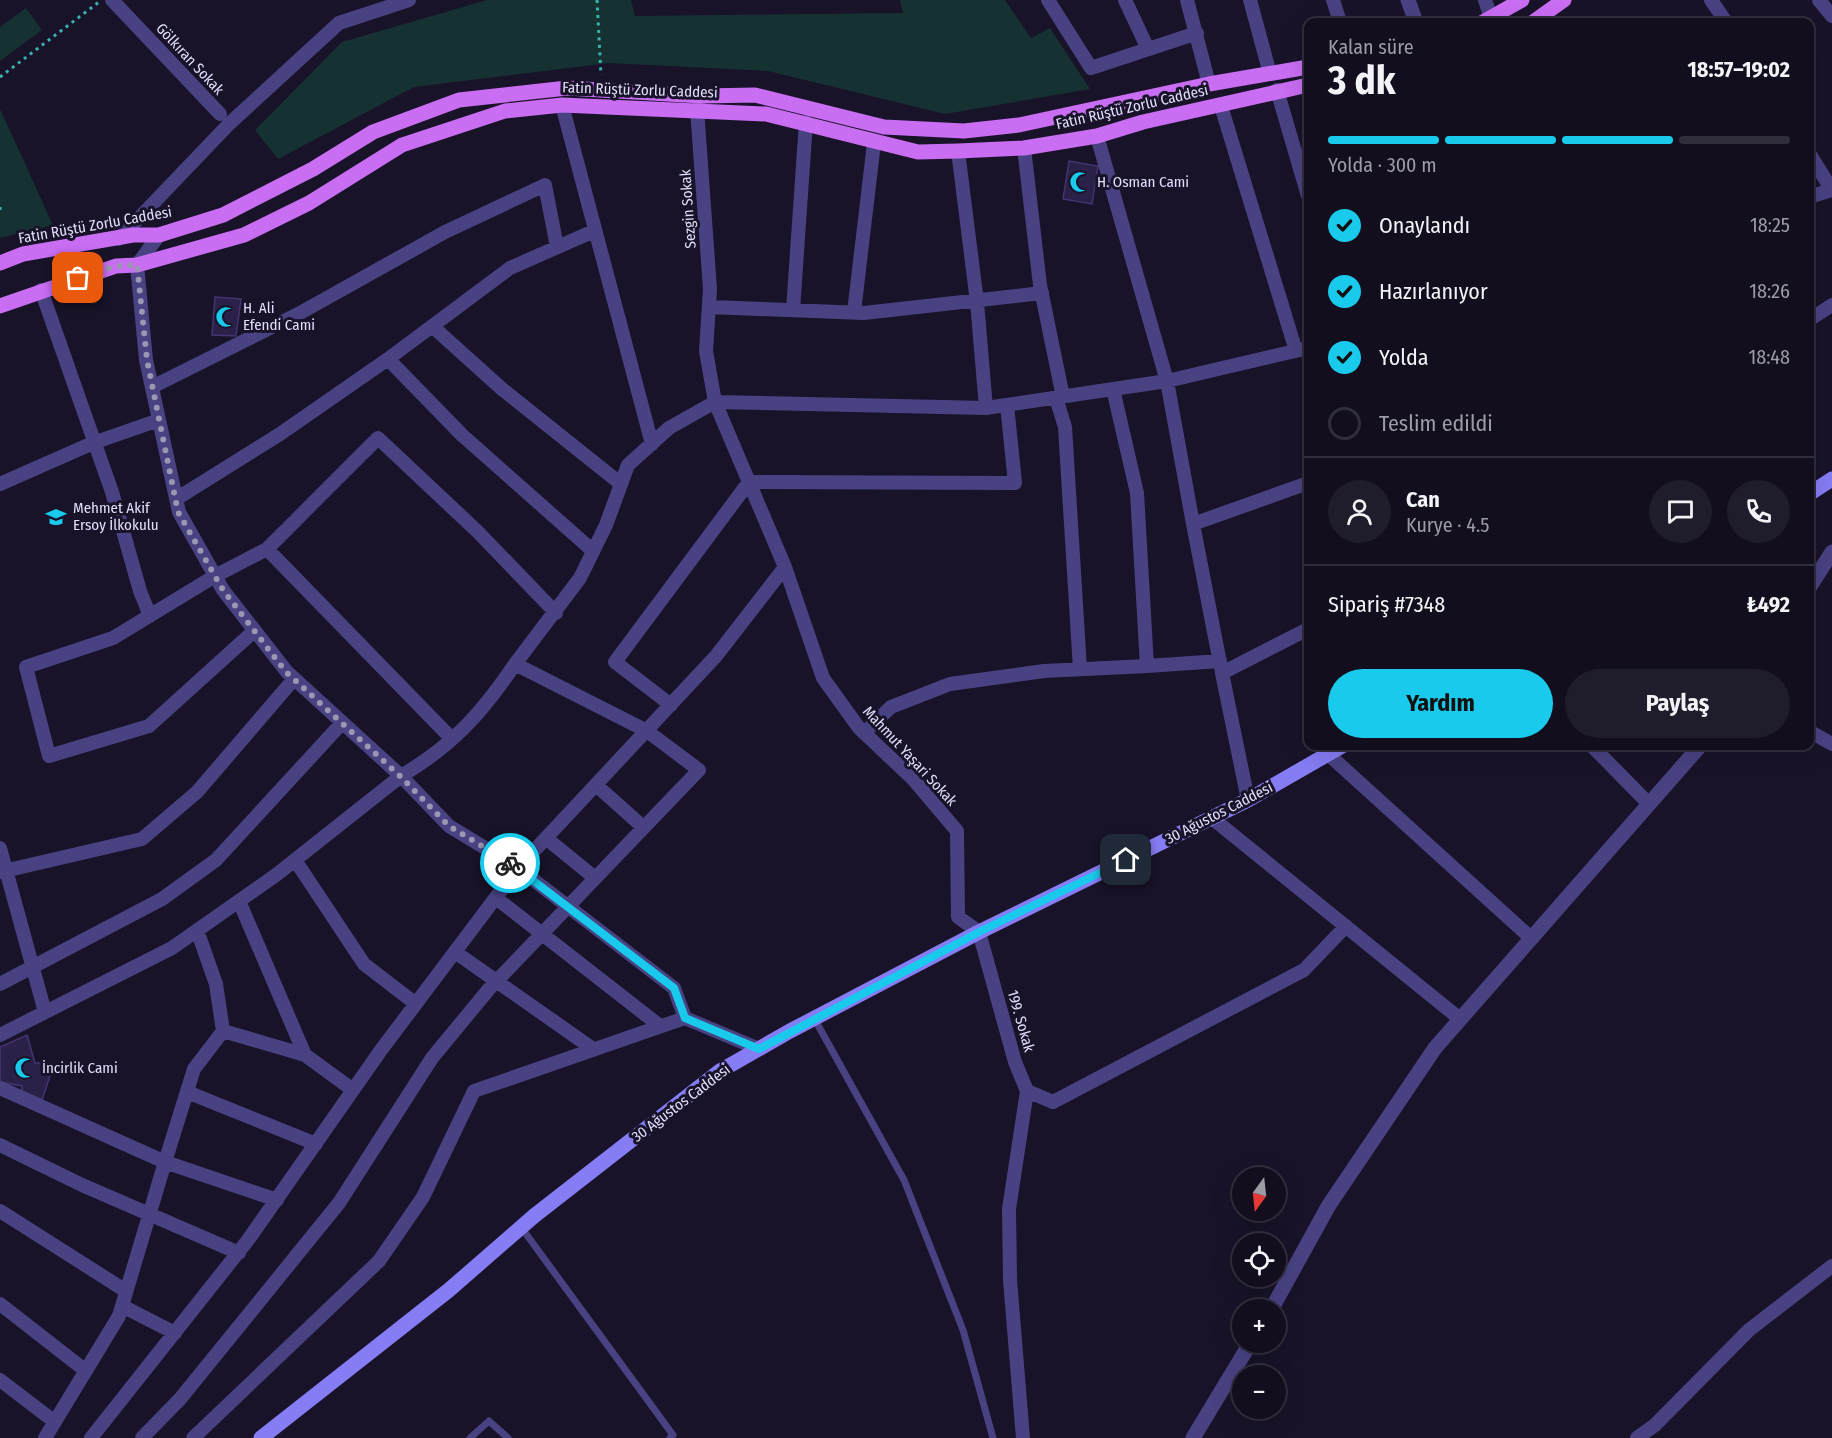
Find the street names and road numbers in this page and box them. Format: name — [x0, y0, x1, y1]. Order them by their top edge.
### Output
street label: Gölkıran Sokak — [152, 20, 228, 98]
street label: Fatin Rüştü Zorlu Caddesi — [562, 78, 718, 102]
street label: Fatin Rüştü Zorlu Caddesi — [1054, 81, 1210, 133]
street label: Sezgin Sokak — [676, 169, 700, 249]
street label: Fatin Rüştü Zorlu Caddesi — [17, 203, 173, 247]
street label: Mahmut Yaşari Sokak — [859, 702, 961, 810]
street label: 30 Ağustos Caddesi — [1162, 778, 1276, 848]
street label: 199. Sokak — [1004, 988, 1038, 1054]
street label: 30 Ağustos Caddesi — [628, 1060, 734, 1146]

